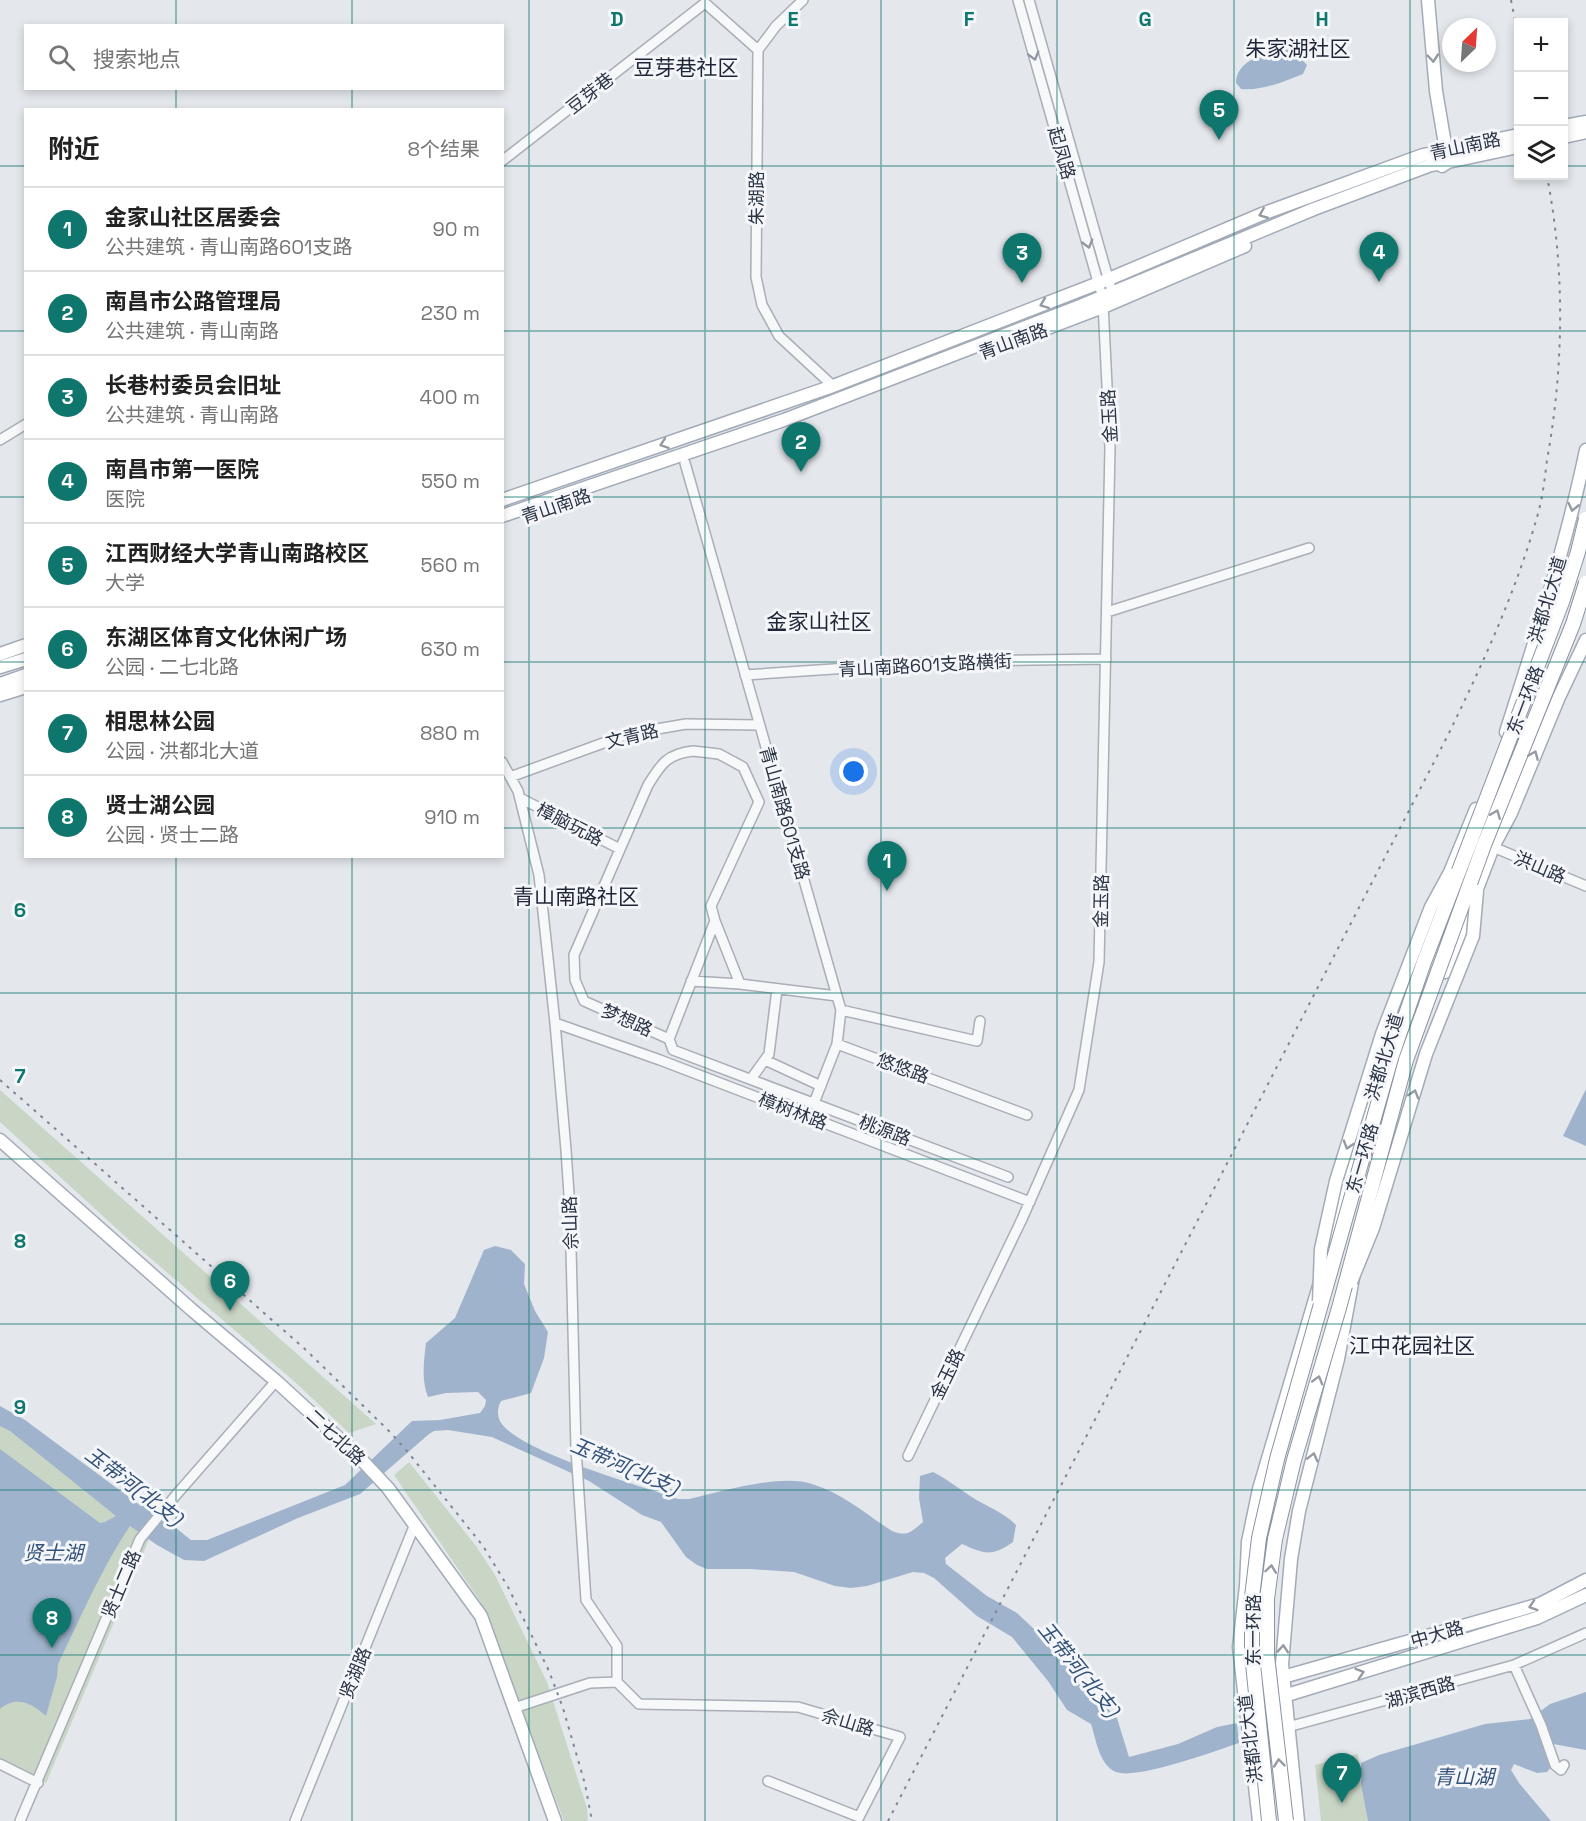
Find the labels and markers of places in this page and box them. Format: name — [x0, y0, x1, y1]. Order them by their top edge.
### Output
pin: 5 — [1200, 90, 1238, 140]
pin: 4 — [1360, 232, 1398, 282]
pin: 3 — [1002, 234, 1042, 283]
pin: 2 — [782, 422, 820, 472]
pin: 1 — [868, 842, 906, 891]
pin: 6 — [210, 1262, 250, 1311]
pin: 8 — [32, 1598, 72, 1648]
pin: 7 — [1322, 1754, 1362, 1803]

